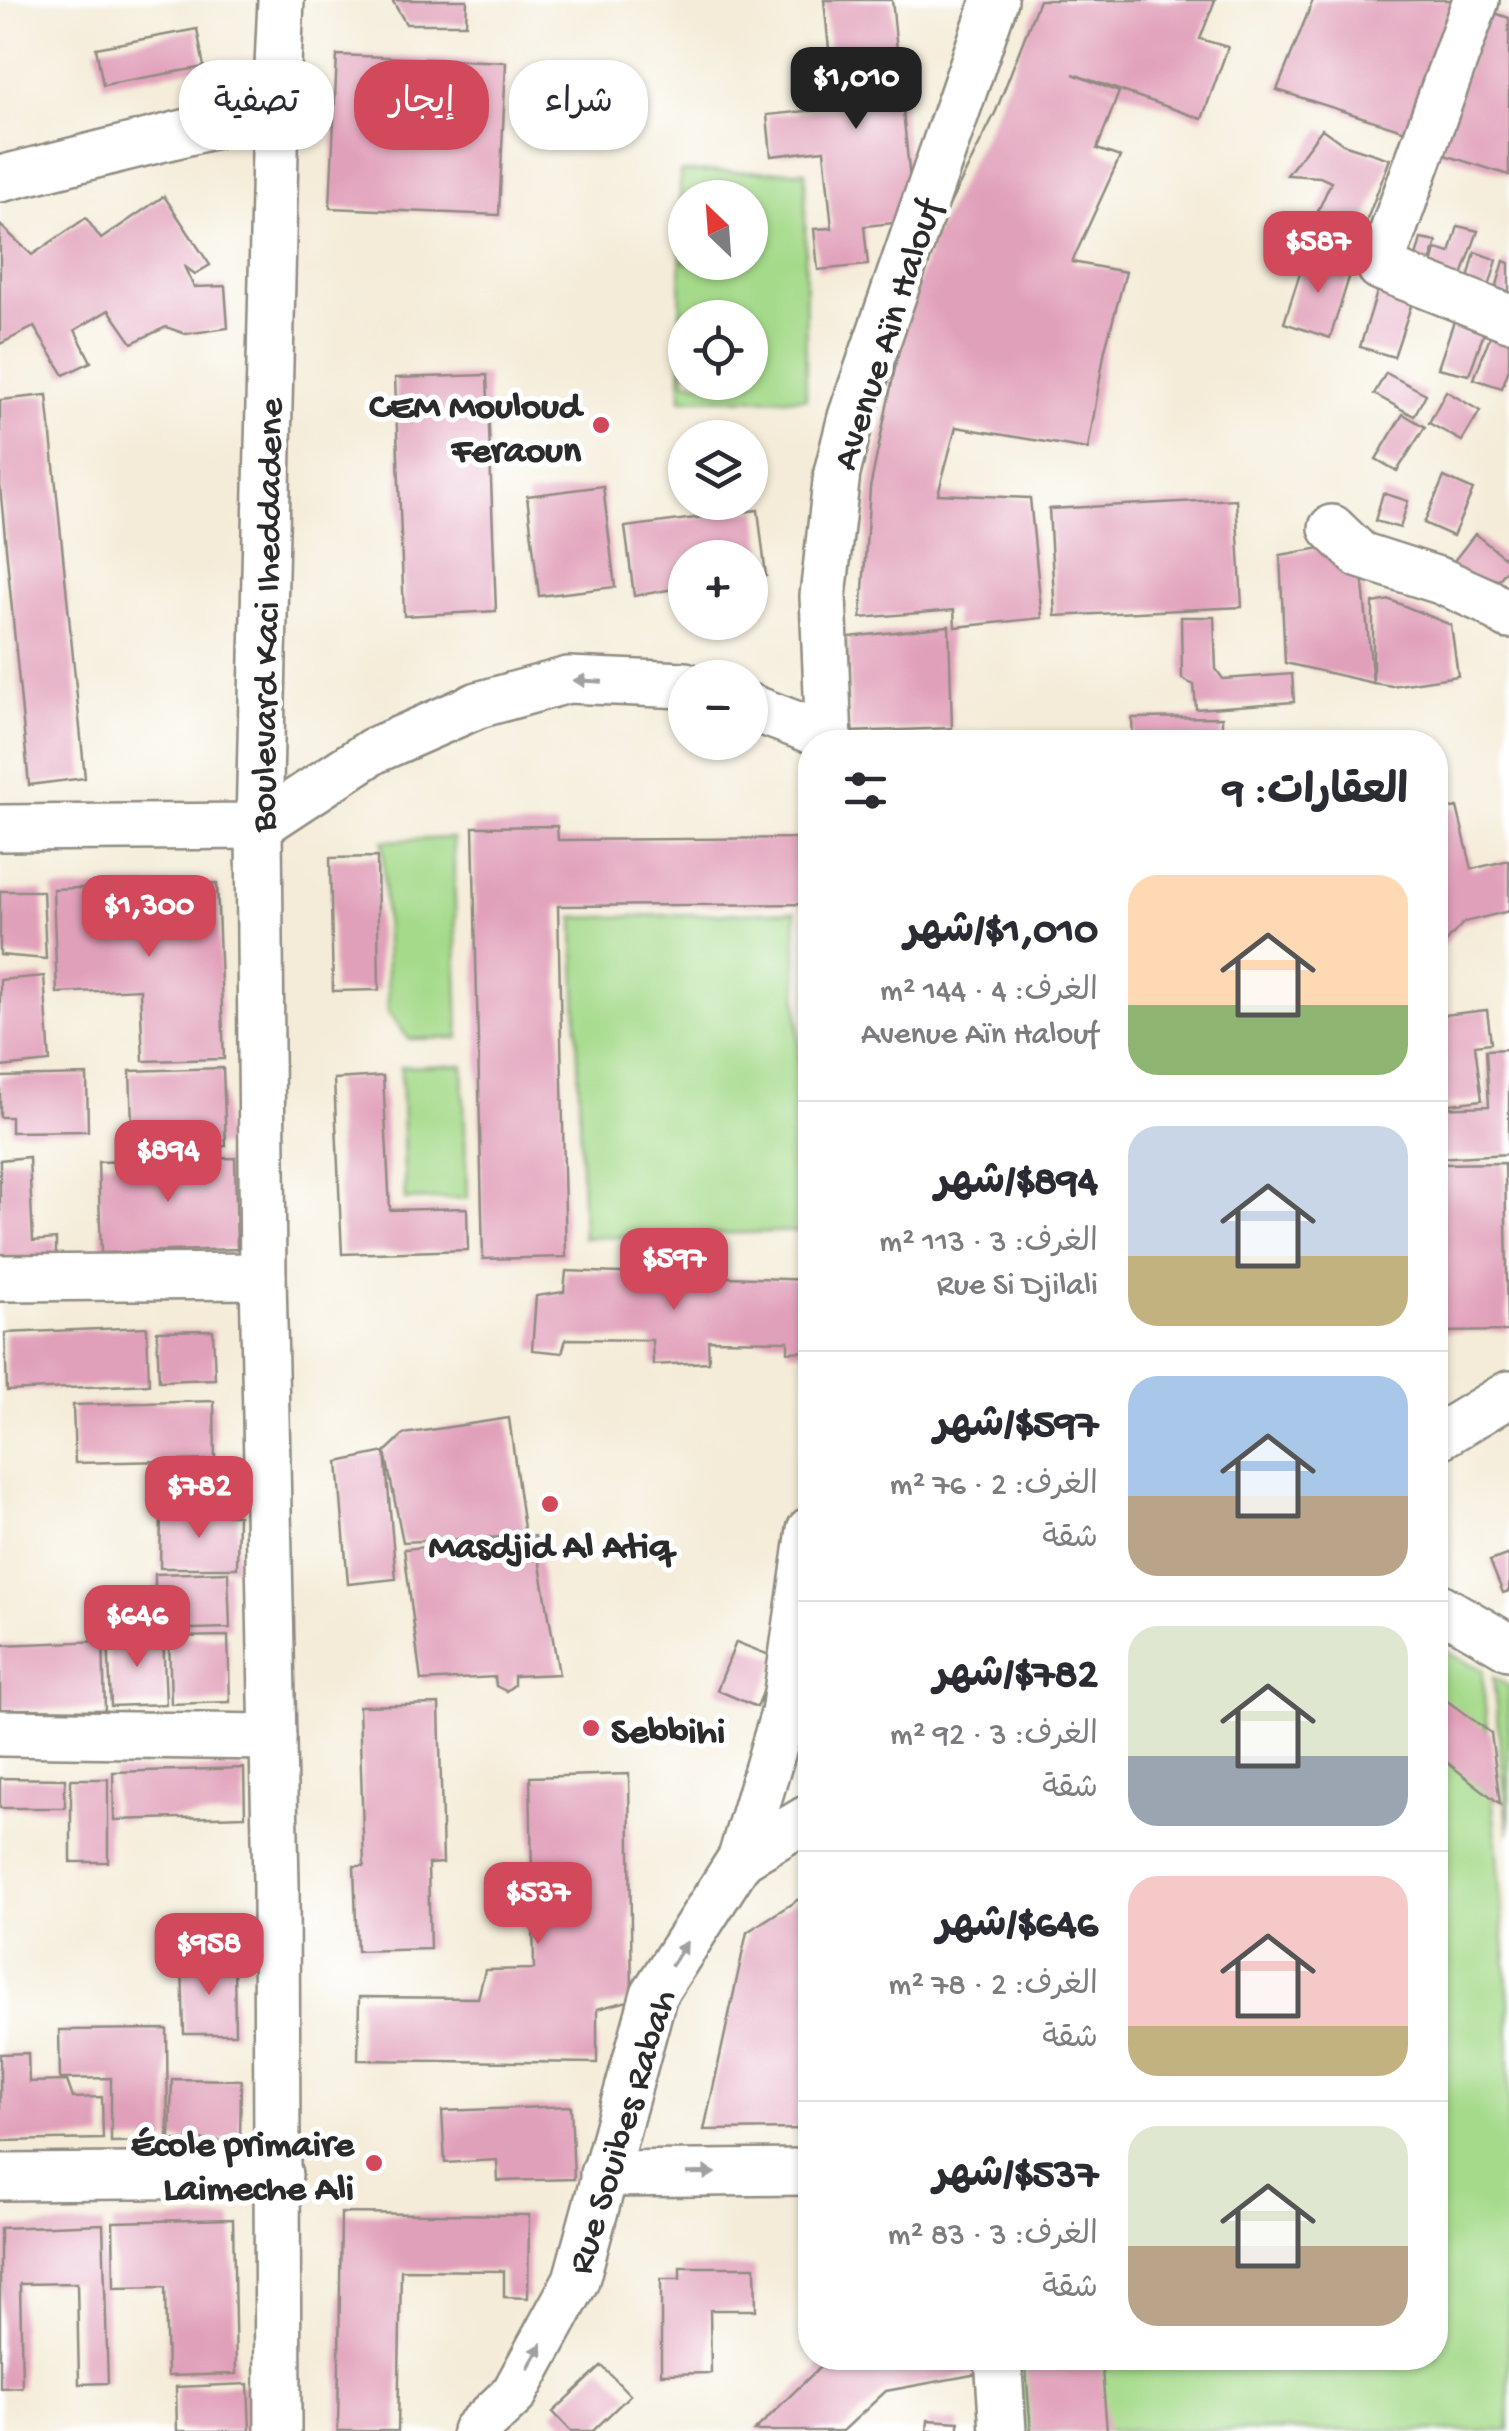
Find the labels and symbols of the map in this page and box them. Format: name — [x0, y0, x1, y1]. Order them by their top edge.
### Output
pin: $1,010 — [775, 47, 937, 132]
north arrow — [668, 180, 768, 280]
street label: Avenue Aïn Halouf — [825, 192, 955, 476]
pin: $587 — [1259, 211, 1377, 296]
place label: CEM Mouloud Feraoun — [369, 387, 585, 475]
street label: Boulevard Kaci Iheddadene — [244, 397, 296, 833]
marker: CEM Mouloud Feraoun — [590, 414, 612, 436]
one-way arrow — [571, 673, 603, 689]
pin: $1,300 — [68, 875, 230, 960]
pin: $894 — [109, 1120, 227, 1205]
pin: $597 — [615, 1228, 733, 1313]
pin: $782 — [140, 1456, 258, 1541]
marker: Masdjid Al Atiq — [539, 1493, 561, 1515]
place label: Masdjid Al Atiq — [429, 1527, 677, 1571]
pin: $646 — [78, 1585, 196, 1670]
place label: Sebbihi — [611, 1712, 725, 1756]
marker: Sebbihi — [580, 1717, 602, 1739]
pin: $537 — [479, 1862, 597, 1947]
pin: $958 — [150, 1913, 268, 1998]
one-way arrow — [670, 1940, 688, 1968]
street label: Rue Souibes Rabah — [561, 1985, 689, 2280]
place label: École primaire Laimeche Ali — [131, 2125, 355, 2213]
marker: École primaire Laimeche Ali — [363, 2152, 385, 2174]
one-way arrow — [685, 2165, 717, 2181]
one-way arrow — [526, 2341, 543, 2370]

